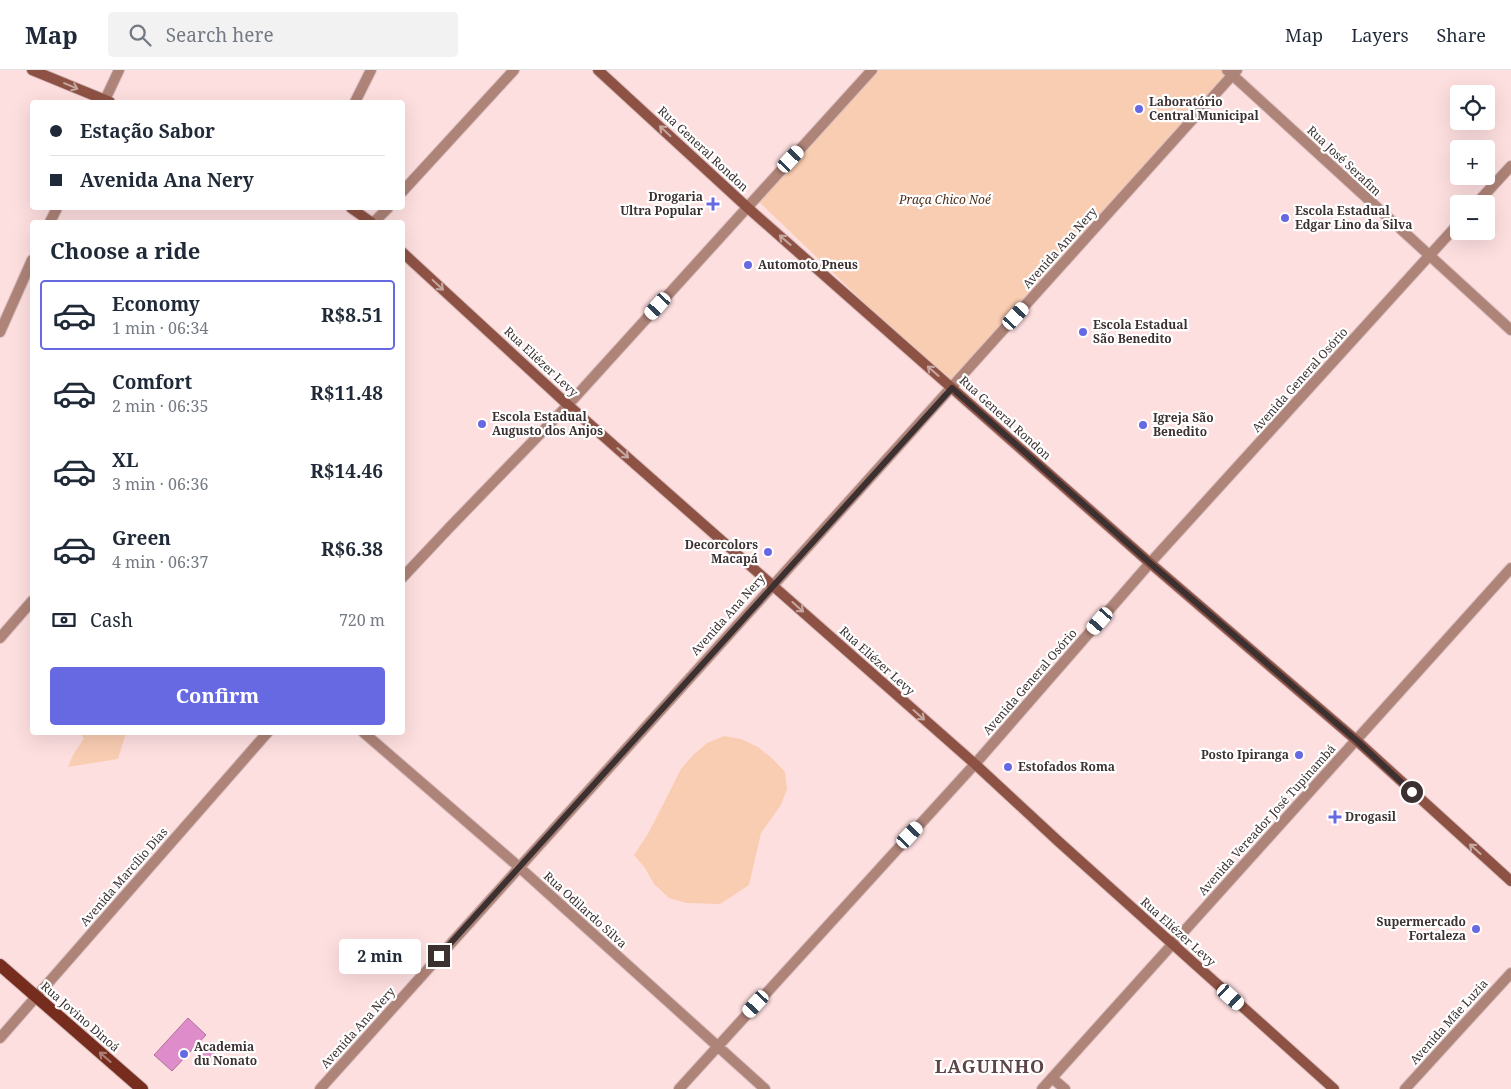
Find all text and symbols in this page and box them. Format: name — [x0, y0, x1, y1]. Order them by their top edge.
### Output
search box — [108, 12, 458, 57]
text: Map — [25, 18, 78, 51]
icon: search — [126, 21, 154, 49]
text: Search here — [166, 22, 274, 48]
text: Map — [1285, 23, 1323, 47]
text: Layers — [1351, 23, 1409, 47]
text: Share — [1437, 23, 1486, 47]
one-way arrow — [63, 82, 78, 92]
map controls — [1450, 85, 1495, 240]
button: locate — [1450, 85, 1495, 130]
place label: Laboratório Central Municipal — [1149, 93, 1259, 124]
street label: Rua General Rondon — [654, 102, 753, 195]
marker: Laboratório Central Municipal — [1133, 103, 1145, 115]
text: Estação Sabor — [80, 118, 215, 144]
street label: Rua José Serafim — [1303, 122, 1385, 200]
one-way arrow — [658, 125, 671, 137]
button: + — [1450, 140, 1495, 185]
car — [775, 143, 806, 175]
text: Avenida Ana Nery — [80, 167, 254, 193]
place label: Drogaria Ultra Popular — [620, 188, 704, 219]
park label: Praça Chico Noé — [898, 191, 992, 208]
button: − — [1450, 195, 1495, 240]
marker: Drogaria Ultra Popular — [707, 198, 719, 210]
place label: Escola Estadual Edgar Lino da Silva — [1295, 202, 1412, 233]
street label: Avenida Ana Nery — [1019, 203, 1101, 292]
marker: Escola Estadual Edgar Lino da Silva — [1279, 212, 1291, 224]
one-way arrow — [778, 234, 791, 246]
text: Choose a ride — [50, 235, 200, 265]
place label: Automoto Pneus — [758, 256, 858, 273]
marker: Automoto Pneus — [742, 259, 754, 271]
one-way arrow — [432, 279, 445, 291]
car — [642, 290, 673, 322]
text: Economy — [112, 291, 200, 317]
icon: car — [52, 293, 97, 338]
car — [1000, 300, 1031, 332]
text: R$8.51 — [321, 302, 383, 328]
place label: Escola Estadual São Benedito — [1093, 316, 1189, 347]
text: 1 min · 06:34 — [112, 317, 208, 339]
street label: Rua Eliézer Levy — [501, 323, 582, 401]
street label: Avenida General Osório — [1248, 323, 1351, 436]
marker: Escola Estadual São Benedito — [1077, 326, 1089, 338]
one-way arrow — [926, 365, 939, 377]
text: Comfort — [112, 369, 192, 395]
icon: car — [52, 371, 97, 416]
street label: Rua General Rondon — [956, 372, 1055, 464]
text: R$11.48 — [310, 380, 383, 406]
text: 2 min · 06:35 — [112, 395, 208, 417]
place label: Escola Estadual Augusto dos Anjos — [492, 408, 603, 439]
place label: Igreja São Benedito — [1153, 409, 1214, 440]
marker: Escola Estadual Augusto dos Anjos — [476, 418, 488, 430]
marker: Igreja São Benedito — [1137, 419, 1149, 431]
text: XL — [112, 447, 138, 473]
one-way arrow — [617, 447, 630, 459]
icon: car — [52, 449, 97, 494]
text: R$14.46 — [310, 458, 383, 484]
text: 3 min · 06:36 — [112, 473, 208, 495]
text: Green — [112, 525, 171, 551]
icon: car — [52, 527, 97, 572]
text: R$6.38 — [321, 536, 383, 562]
place label: Decorcolors Macapá — [685, 536, 758, 567]
marker: Decorcolors Macapá — [762, 546, 774, 558]
text: 4 min · 06:37 — [112, 551, 208, 573]
street label: Avenida Ana Nery — [687, 570, 769, 659]
one-way arrow — [791, 601, 804, 612]
car — [1084, 605, 1115, 637]
icon: cash — [50, 606, 78, 634]
text: Cash — [90, 607, 133, 633]
text: 720 m — [339, 609, 385, 631]
street label: Rua Eliézer Levy — [836, 622, 919, 699]
street label: Avenida General Osório — [979, 625, 1081, 738]
button: Confirm — [50, 667, 385, 725]
one-way arrow — [912, 709, 925, 720]
street label: Avenida Vereador José Tupinambá — [1194, 740, 1339, 899]
place label: Posto Ipiranga — [1201, 746, 1289, 763]
marker: Posto Ipiranga — [1293, 749, 1305, 761]
place label: Estofados Roma — [1018, 758, 1115, 775]
marker: Estofados Roma — [1002, 761, 1014, 773]
route start — [1401, 781, 1423, 803]
place label: Drogasil — [1345, 808, 1397, 825]
marker: Drogasil — [1329, 811, 1341, 823]
car — [894, 819, 925, 851]
street label: Avenida Marcílio Dias — [76, 824, 171, 930]
one-way arrow — [1468, 843, 1481, 855]
street label: Rua Odilardo Silva — [540, 868, 631, 952]
street label: Rua Eliézer Levy — [1137, 893, 1220, 970]
place label: Supermercado Fortaleza — [1377, 913, 1466, 944]
marker: Supermercado Fortaleza — [1470, 923, 1482, 935]
callout: 2 min — [339, 938, 422, 974]
text: 2 min — [357, 945, 403, 967]
route end — [428, 945, 450, 967]
street label: Avenida Mãe Luzia — [1406, 975, 1492, 1068]
street label: Rua Jovino Dinoá — [37, 978, 123, 1056]
car — [1214, 981, 1247, 1013]
street label: Avenida Ana Nery — [317, 983, 399, 1072]
car — [740, 988, 771, 1020]
place label: Academia du Nonato — [194, 1038, 257, 1069]
marker: Academia du Nonato — [178, 1048, 190, 1060]
one-way arrow — [98, 1051, 111, 1063]
district label: LAGUINHO — [935, 1054, 1045, 1078]

